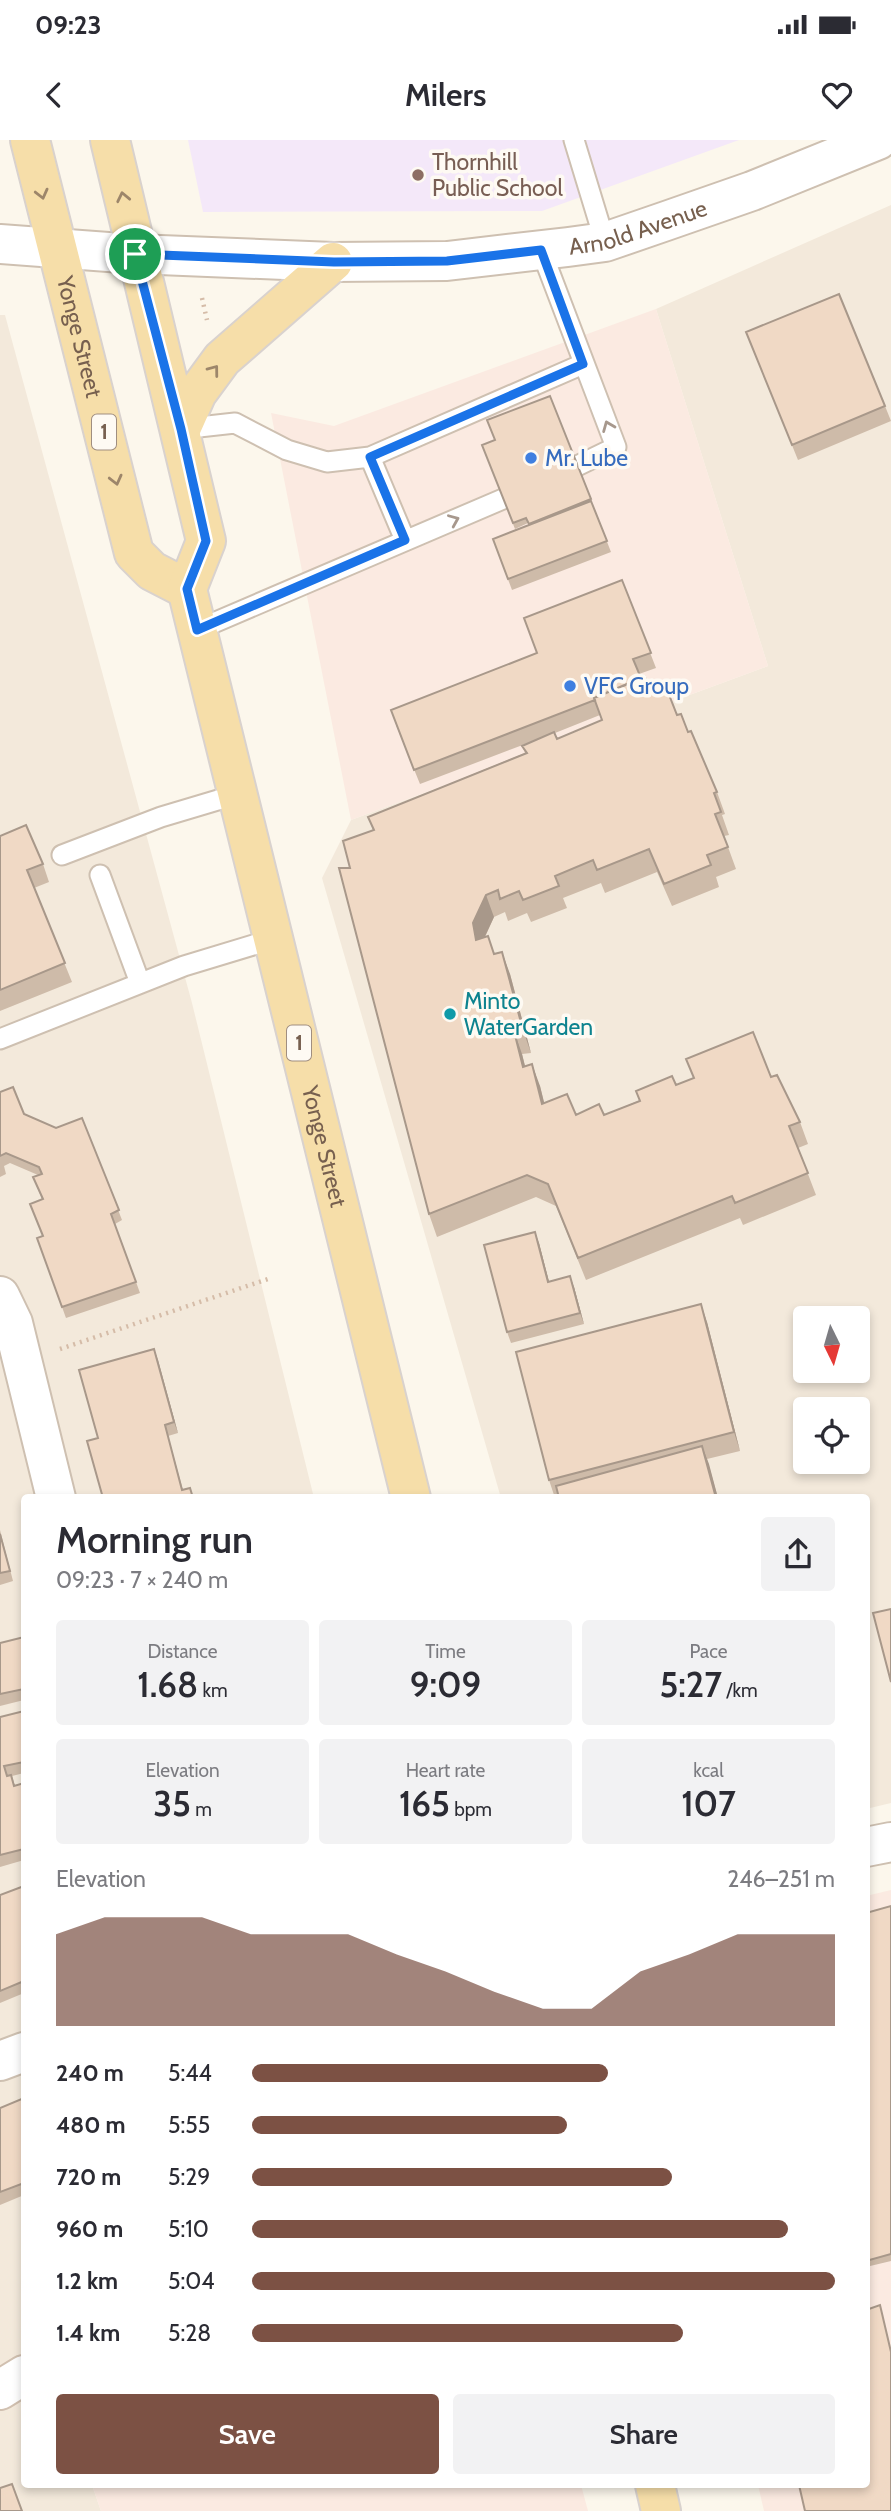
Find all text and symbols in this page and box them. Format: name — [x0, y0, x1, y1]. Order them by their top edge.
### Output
text: 09:23 — [35, 9, 102, 41]
text: Milers — [405, 75, 486, 114]
icon: back — [35, 76, 73, 114]
icon: heart — [818, 76, 856, 114]
place label: Thornhill Public School — [432, 148, 563, 202]
marker: Thornhill Public School — [410, 167, 426, 183]
one-way arrow — [34, 188, 48, 200]
one-way arrow — [117, 191, 132, 203]
street label: Arnold Avenue — [567, 194, 711, 261]
pin — [105, 224, 165, 284]
icon: arrive — [116, 235, 154, 273]
street label: Yonge Street — [51, 272, 108, 401]
one-way arrow — [206, 365, 219, 377]
road number: 1 — [92, 414, 116, 450]
one-way arrow — [602, 420, 616, 432]
place label: Mr. Lube — [545, 444, 628, 472]
marker: Mr. Lube — [523, 450, 539, 466]
one-way arrow — [108, 474, 122, 486]
one-way arrow — [447, 514, 459, 528]
place label: VFC Group — [584, 672, 689, 700]
marker: VFC Group — [562, 678, 578, 694]
place label: Minto WaterGarden — [464, 987, 593, 1041]
marker: Minto WaterGarden — [442, 1006, 458, 1022]
road number: 1 — [287, 1026, 311, 1060]
street label: Yonge Street — [296, 1082, 353, 1210]
north arrow — [793, 1306, 870, 1382]
map controls — [793, 1306, 870, 1474]
button: locate — [793, 1397, 870, 1474]
text: Morning run — [56, 1516, 253, 1563]
button: share — [761, 1517, 835, 1591]
text: 09:23 · 7 × 240 m — [56, 1566, 228, 1594]
text: Distance — [148, 1640, 217, 1663]
text: Time — [425, 1640, 466, 1663]
text: Pace — [690, 1640, 727, 1663]
text: 1.68 — [137, 1663, 198, 1706]
text: 9:09 — [410, 1663, 481, 1706]
text: 5:27 — [659, 1663, 722, 1706]
text: km — [198, 1679, 228, 1702]
text: /km — [722, 1679, 758, 1702]
text: Elevation — [145, 1759, 220, 1782]
text: Heart rate — [406, 1759, 485, 1782]
text: kcal — [693, 1759, 724, 1782]
text: 35 — [153, 1782, 191, 1825]
text: 165 — [399, 1782, 450, 1825]
text: 107 — [681, 1782, 736, 1825]
text: m — [191, 1798, 212, 1821]
text: bpm — [450, 1798, 492, 1821]
text: Elevation — [56, 1865, 146, 1893]
text: 246–251 m — [727, 1865, 835, 1893]
text: 240 m — [56, 2059, 124, 2087]
text: 5:44 — [168, 2059, 212, 2087]
text: 480 m — [56, 2111, 126, 2139]
text: 5:55 — [168, 2111, 210, 2139]
text: 720 m — [56, 2163, 121, 2191]
text: 5:29 — [168, 2163, 210, 2191]
text: 960 m — [56, 2215, 123, 2243]
text: 5:10 — [168, 2215, 209, 2243]
text: 1.2 km — [56, 2267, 118, 2295]
text: 5:04 — [168, 2267, 215, 2295]
text: 1.4 km — [56, 2319, 120, 2347]
text: 5:28 — [168, 2319, 211, 2347]
button: Save — [56, 2394, 439, 2474]
button: Share — [453, 2394, 835, 2474]

